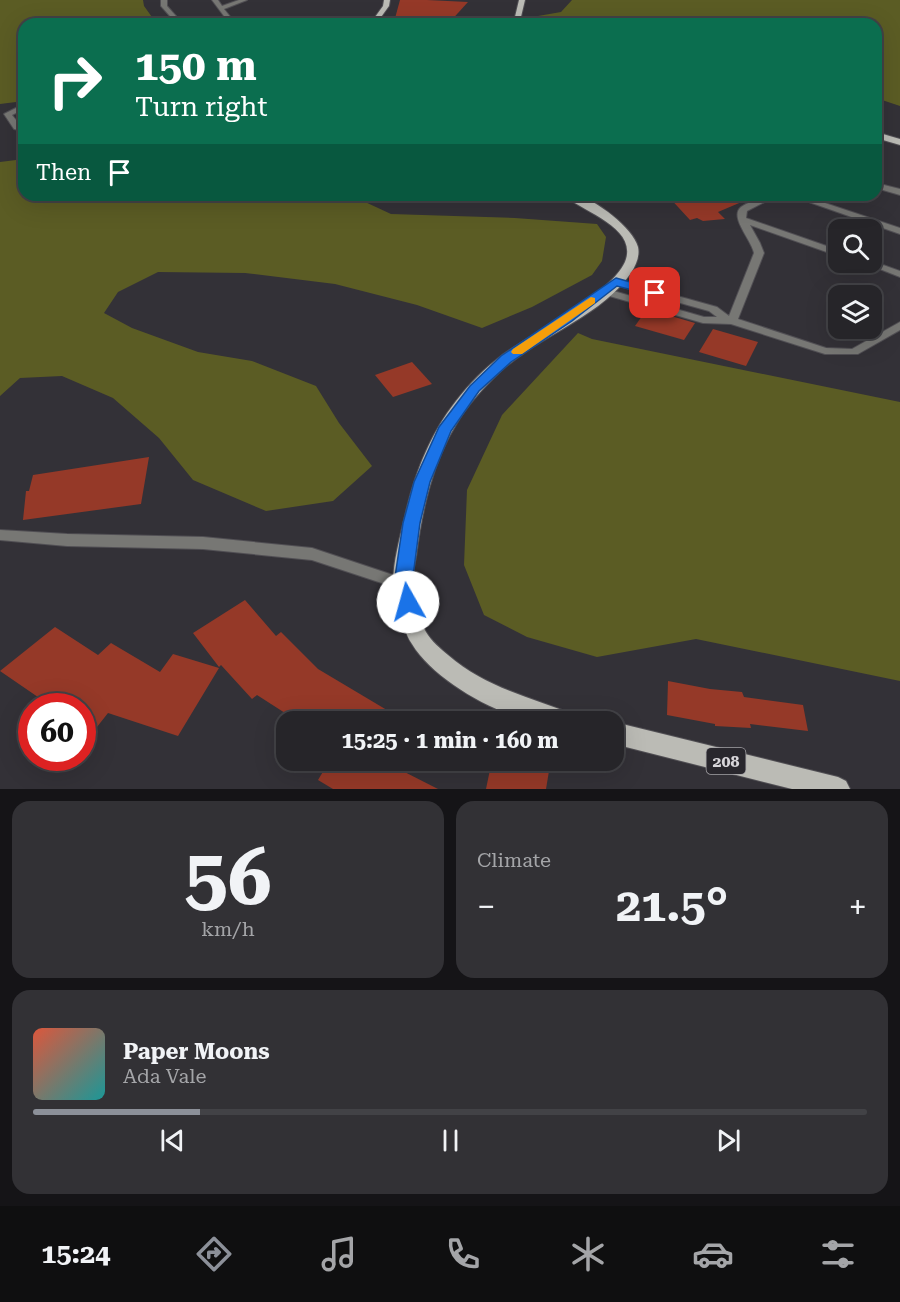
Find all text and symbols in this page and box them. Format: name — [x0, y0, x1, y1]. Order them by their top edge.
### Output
text: 150 m — [135, 41, 257, 90]
icon: right — [36, 42, 114, 120]
text: Turn right — [135, 91, 268, 123]
icon: arrive — [103, 156, 136, 189]
text: Then — [36, 160, 91, 185]
map controls — [828, 219, 882, 339]
button: search — [828, 219, 882, 273]
pin — [629, 267, 680, 318]
icon: arrive — [638, 276, 671, 309]
button: layers — [828, 285, 882, 339]
position arrow — [376, 570, 440, 634]
speed limit sign: 60 — [18, 693, 96, 771]
text: 15:25 · 1 min · 160 m — [341, 728, 559, 753]
road number: 208 — [706, 748, 746, 774]
text: 56 — [184, 832, 272, 923]
text: Climate — [477, 848, 551, 872]
text: 21.5° — [616, 879, 728, 932]
text: − — [477, 887, 495, 926]
text: + — [849, 887, 867, 926]
text: km/h — [201, 917, 255, 941]
text: Paper Moons — [123, 1039, 270, 1064]
text: Ada Vale — [123, 1064, 206, 1088]
icon: previous — [156, 1124, 189, 1157]
icon: pause — [434, 1124, 467, 1157]
icon: next — [712, 1124, 745, 1157]
icon: directions — [193, 1233, 235, 1275]
icon: music — [318, 1233, 360, 1275]
icon: phone — [442, 1233, 484, 1275]
icon: climate — [567, 1233, 609, 1275]
icon: car — [692, 1233, 734, 1275]
icon: filters — [817, 1233, 859, 1275]
text: 15:24 — [41, 1238, 110, 1270]

